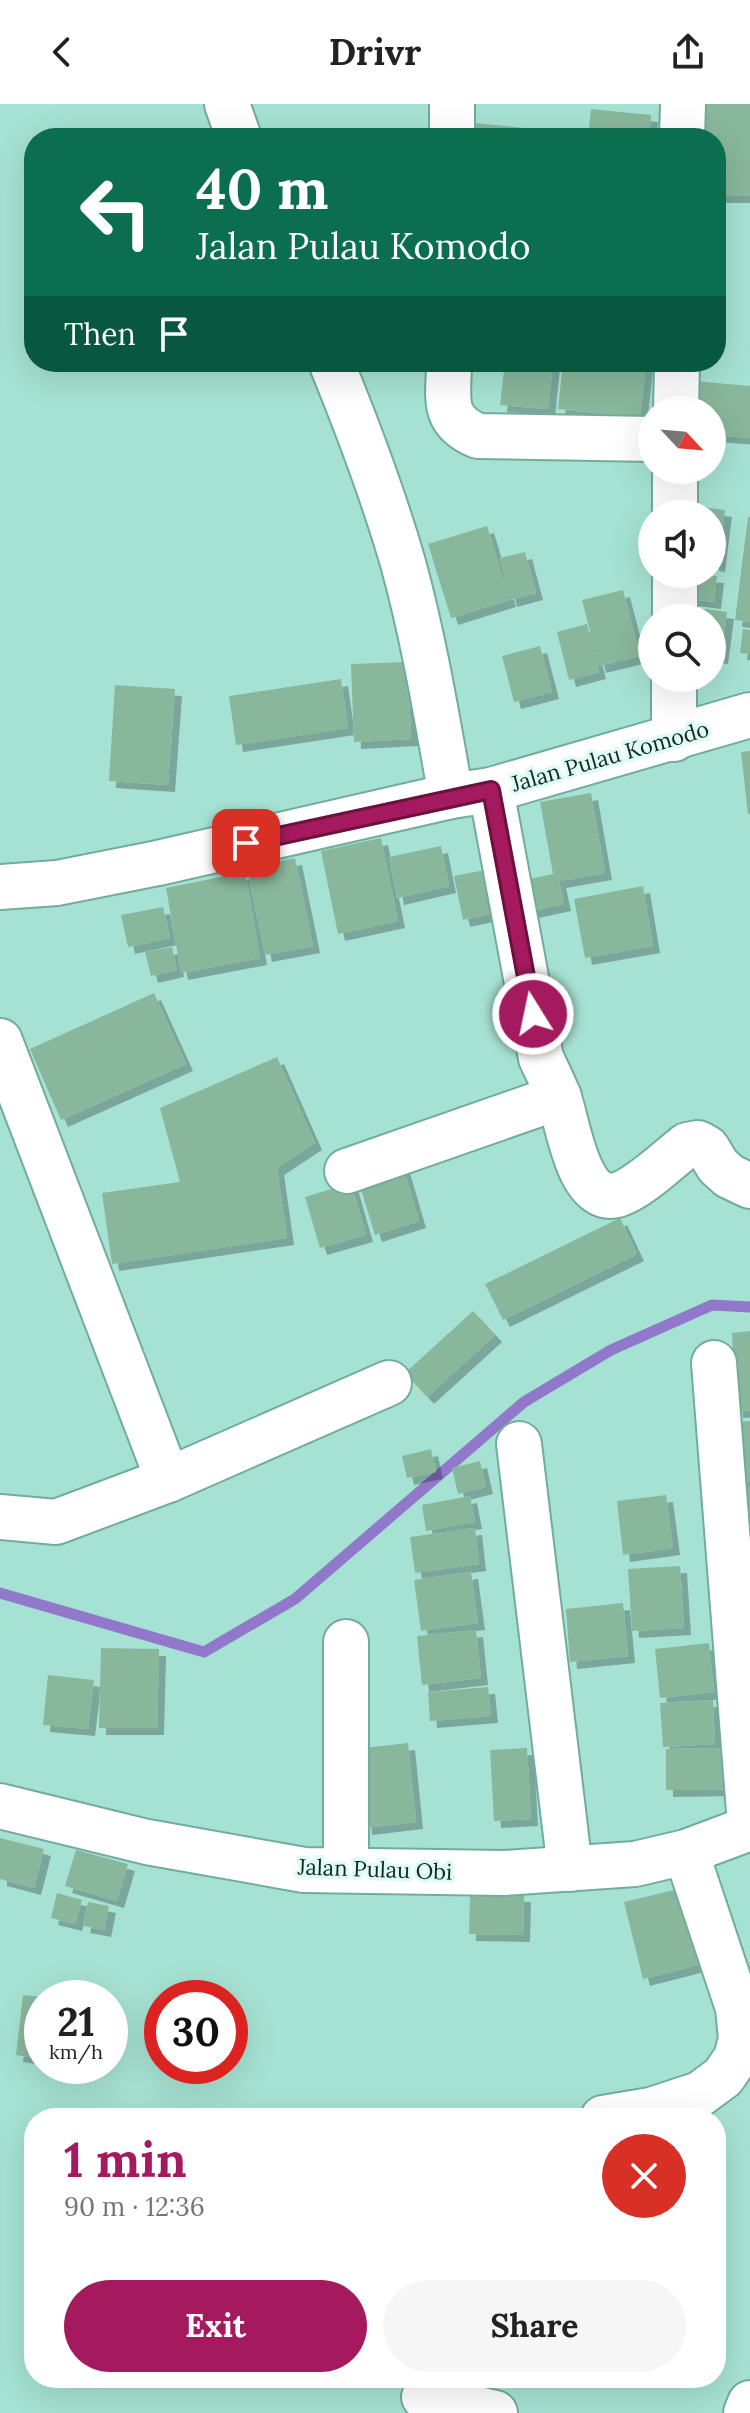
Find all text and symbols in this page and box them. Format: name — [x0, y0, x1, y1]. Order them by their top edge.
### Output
text: Drivr — [329, 29, 421, 75]
icon: back — [40, 30, 84, 74]
icon: share — [666, 30, 710, 74]
text: 40 m — [196, 153, 329, 224]
icon: left — [64, 160, 168, 264]
text: Jalan Pulau Komodo — [196, 223, 531, 269]
icon: arrive — [152, 312, 196, 356]
text: Then — [64, 315, 136, 353]
north arrow — [638, 396, 726, 484]
map controls — [638, 396, 726, 692]
button: sound — [638, 500, 726, 588]
button: search — [638, 604, 726, 692]
street label: Jalan Pulau Komodo — [507, 714, 712, 798]
pin — [212, 809, 280, 877]
icon: arrive — [224, 821, 268, 865]
position arrow — [491, 972, 575, 1056]
street label: Jalan Pulau Obi — [296, 1852, 453, 1886]
speed limit sign: 30 — [144, 1980, 248, 2084]
text: 21 — [57, 1996, 95, 2047]
text: km/h — [49, 2039, 103, 2064]
text: 1 min — [64, 2129, 187, 2190]
button: close — [602, 2134, 686, 2218]
text: 90 m · 12:36 — [64, 2190, 205, 2223]
button: Exit — [64, 2280, 367, 2372]
button: Share — [383, 2280, 686, 2372]

